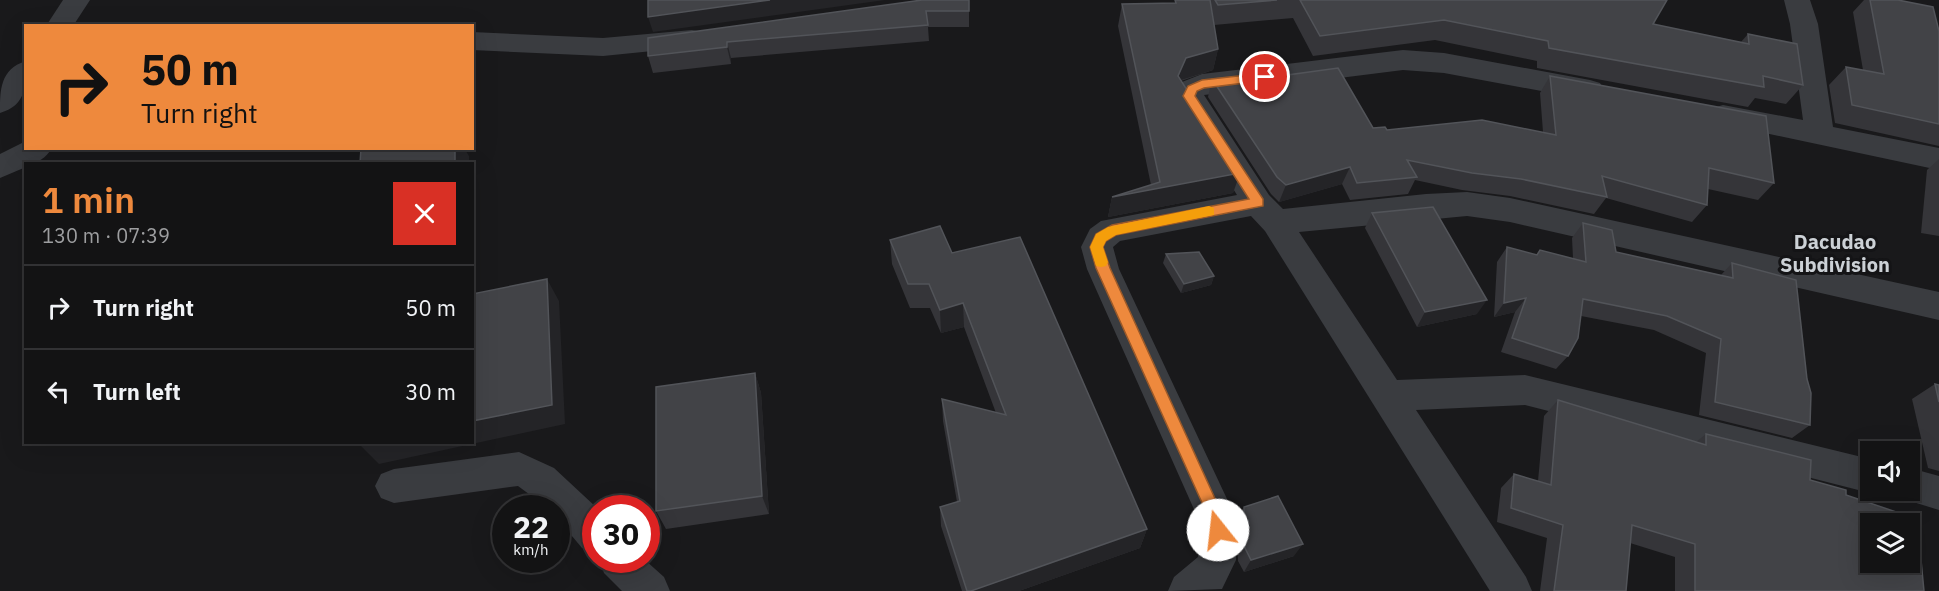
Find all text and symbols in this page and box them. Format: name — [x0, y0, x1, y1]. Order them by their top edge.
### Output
text: 50 m — [141, 42, 239, 97]
icon: right — [42, 48, 120, 126]
pin — [1239, 51, 1290, 102]
icon: arrive — [1248, 60, 1281, 93]
text: Turn right — [141, 95, 258, 130]
text: 1 min — [42, 176, 135, 223]
button: close — [393, 182, 456, 245]
text: 130 m · 07:39 — [42, 222, 170, 249]
district label: Dacudao Subdivision — [1780, 228, 1890, 278]
icon: right — [42, 291, 75, 324]
text: Turn right — [93, 293, 194, 322]
text: 50 m — [405, 293, 456, 322]
icon: left — [42, 375, 75, 408]
text: Turn left — [93, 377, 181, 406]
text: 30 m — [405, 377, 456, 406]
map controls — [1860, 441, 1920, 573]
button: sound — [1860, 441, 1920, 501]
speed limit sign: 30 — [582, 495, 660, 573]
position arrow — [1186, 498, 1250, 562]
text: 22 — [513, 507, 549, 546]
button: layers — [1860, 513, 1920, 573]
text: km/h — [513, 540, 549, 559]

